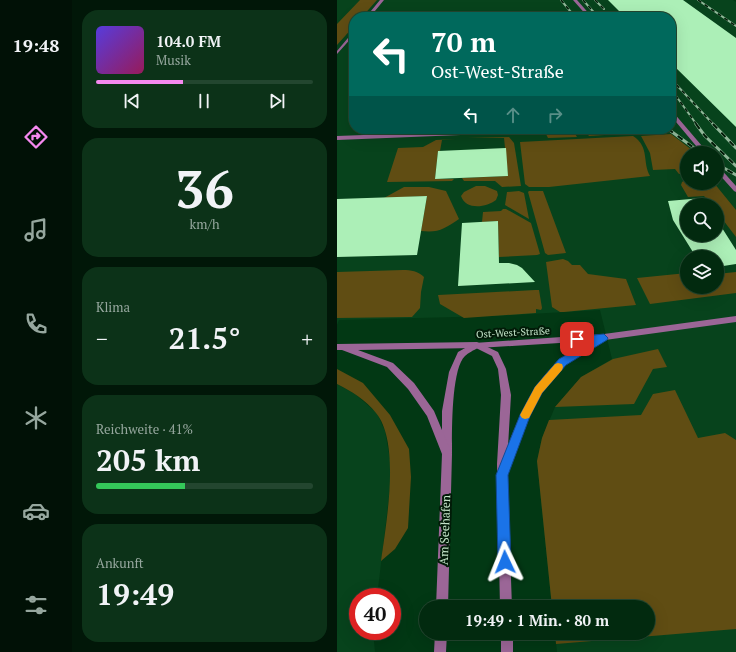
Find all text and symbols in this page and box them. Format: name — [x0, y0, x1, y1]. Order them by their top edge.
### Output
text: 70 m — [431, 23, 496, 60]
icon: left — [365, 28, 417, 80]
text: 104.0 FM — [156, 31, 221, 51]
text: 19:48 — [13, 33, 59, 57]
text: Musik — [156, 51, 191, 69]
text: Ost-West-Straße — [431, 59, 564, 83]
icon: previous — [121, 90, 143, 112]
icon: pause — [193, 90, 215, 112]
icon: next — [266, 90, 288, 112]
icon: left — [460, 104, 482, 126]
icon: ahead — [502, 104, 524, 126]
icon: right — [544, 104, 566, 126]
icon: directions — [22, 123, 50, 151]
map controls — [680, 146, 724, 294]
button: sound — [680, 146, 724, 190]
text: 36 — [175, 154, 234, 223]
button: search — [680, 198, 724, 242]
text: km/h — [189, 215, 220, 233]
icon: music — [22, 216, 50, 244]
button: layers — [680, 250, 724, 294]
text: Klima — [96, 298, 130, 316]
icon: phone — [22, 310, 50, 338]
text: 21.5° — [168, 318, 241, 358]
pin — [560, 322, 594, 356]
text: − — [96, 324, 108, 353]
text: + — [301, 324, 313, 353]
street label: Ost-West-Straße — [476, 324, 550, 341]
icon: arrive — [566, 328, 588, 350]
icon: climate — [22, 404, 50, 432]
text: Reichweite · 41% — [96, 420, 193, 438]
text: 205 km — [96, 440, 200, 480]
street label: Am Seehafen — [436, 495, 453, 565]
icon: car — [22, 497, 50, 525]
position arrow — [484, 541, 526, 583]
text: Ankunft — [96, 554, 144, 572]
text: 19:49 — [96, 574, 174, 614]
speed limit sign: 40 — [349, 588, 401, 640]
icon: filters — [22, 591, 50, 619]
text: 19:49 · 1 Min. · 80 m — [465, 610, 609, 630]

